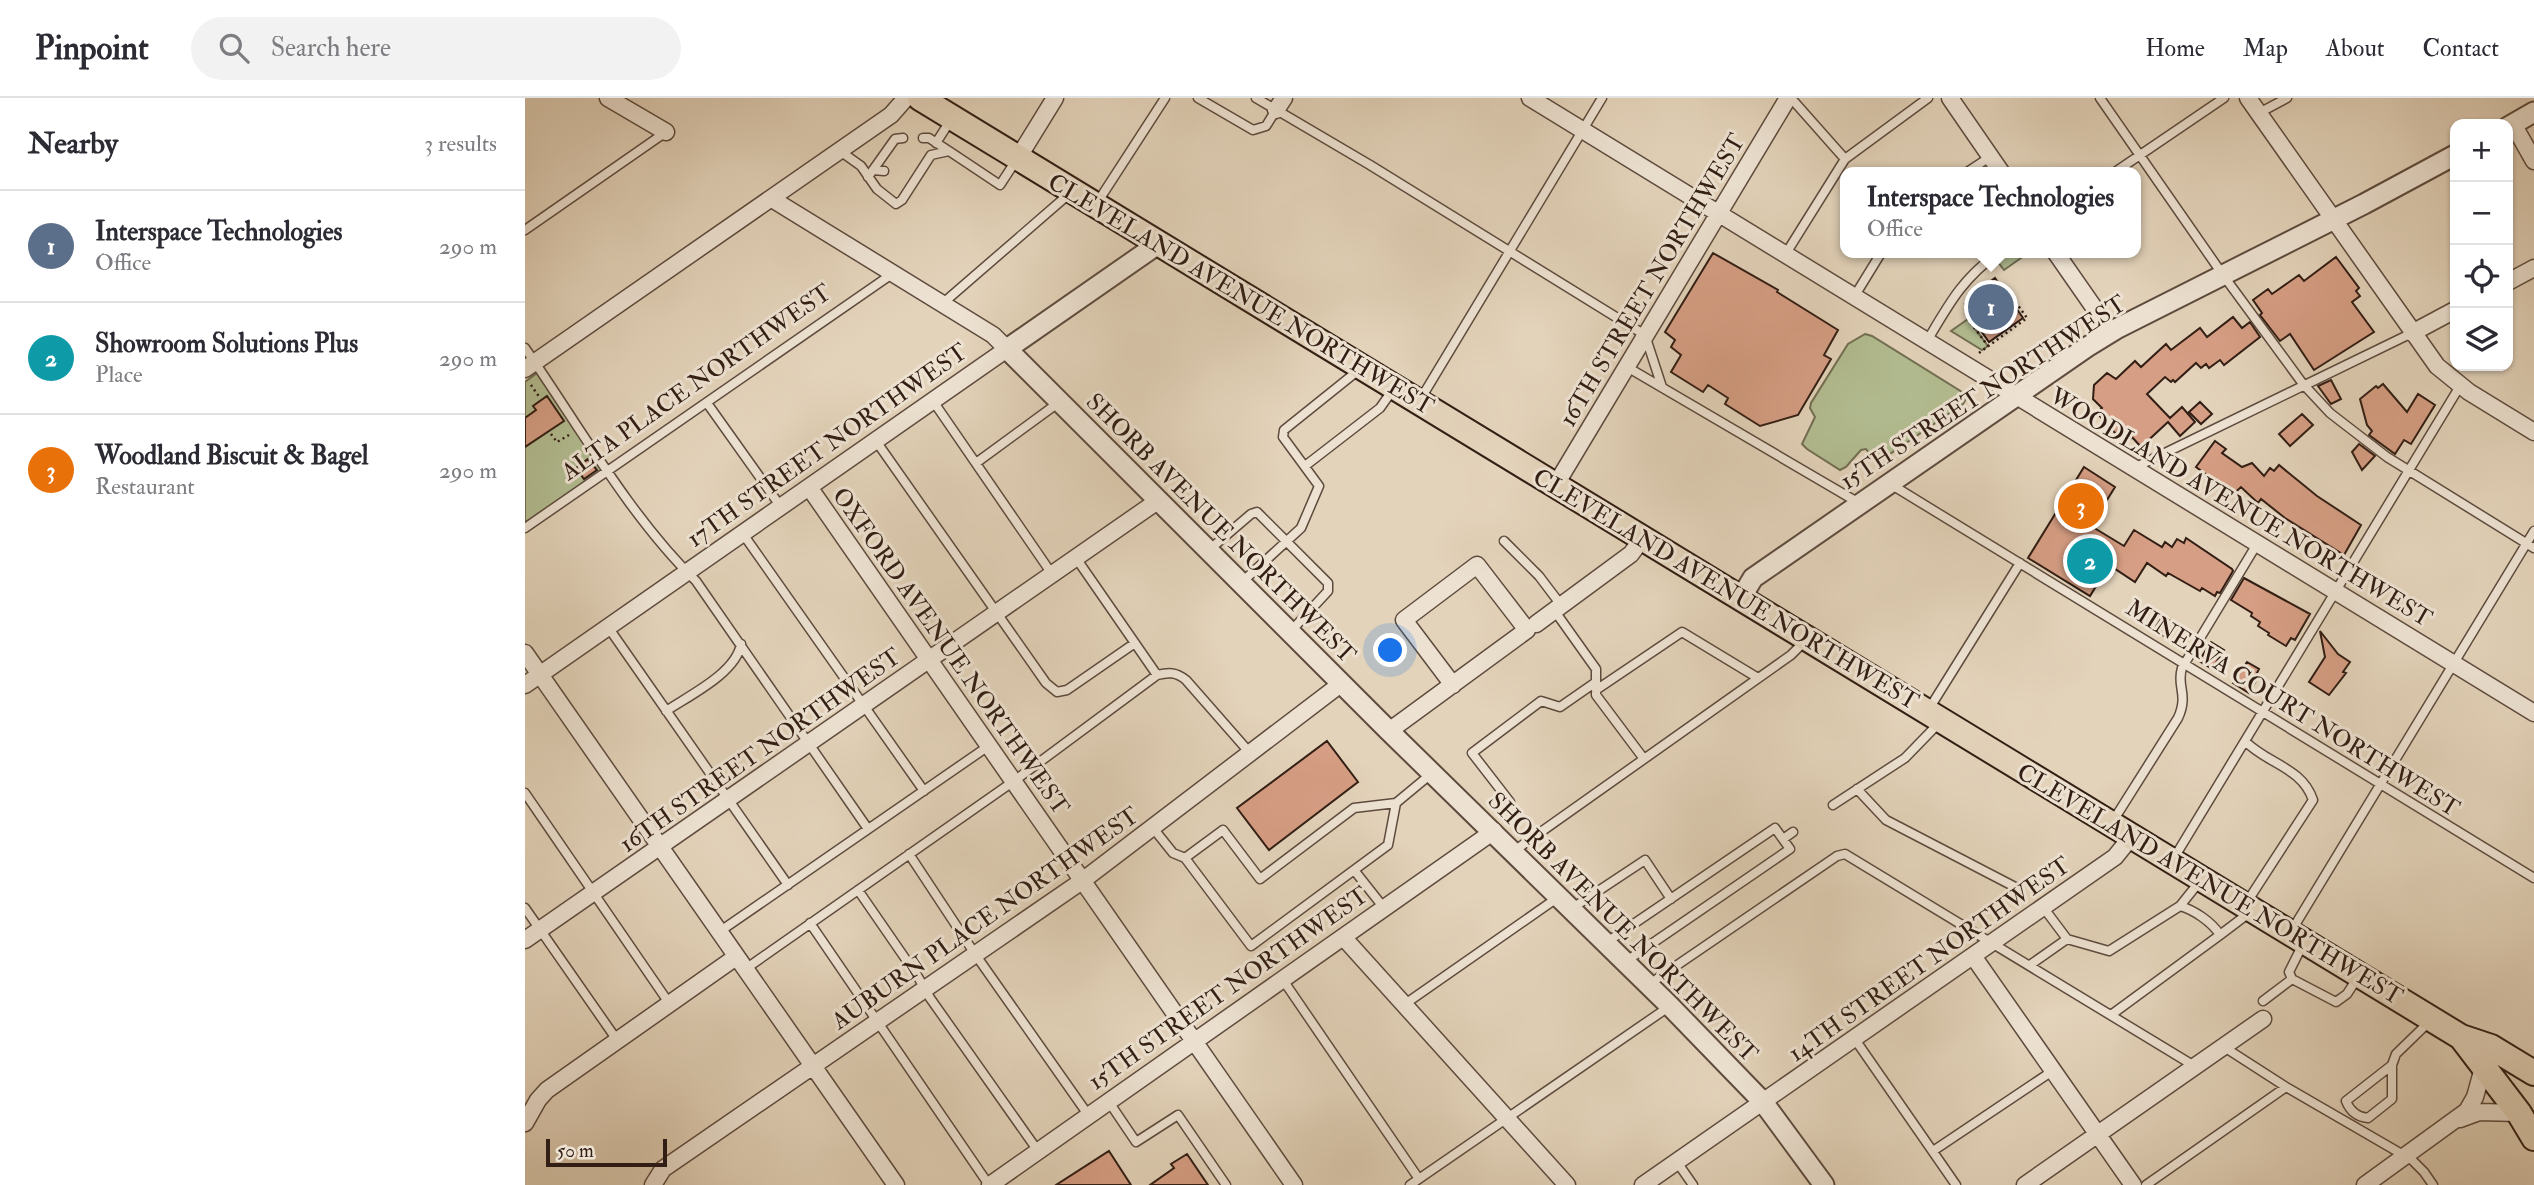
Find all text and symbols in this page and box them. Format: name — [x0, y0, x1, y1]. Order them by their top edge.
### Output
search box — [191, 17, 681, 80]
text: Pinpoint — [35, 28, 149, 69]
icon: search — [215, 29, 253, 67]
text: Search here — [271, 32, 391, 64]
text: Home — [2145, 33, 2205, 64]
text: Map — [2243, 33, 2288, 64]
text: About — [2326, 33, 2385, 64]
text: Contact — [2423, 33, 2499, 64]
map controls — [2450, 119, 2513, 371]
button: + — [2450, 119, 2513, 182]
text: Nearby — [28, 125, 118, 162]
street label: 16TH STREET NORTHWEST — [1553, 128, 1752, 432]
text: 3 results — [424, 129, 497, 158]
street label: CLEVELAND AVENUE NORTHWEST — [1042, 167, 1440, 422]
popup — [1840, 167, 2141, 258]
text: Interspace Technologies — [1867, 182, 2114, 214]
button: − — [2450, 182, 2513, 245]
text: Office — [1867, 214, 1923, 243]
text: Interspace Technologies — [95, 216, 342, 248]
text: 1 — [47, 232, 55, 261]
text: 290 m — [439, 232, 497, 261]
button: locate — [2450, 245, 2513, 308]
text: Office — [95, 248, 151, 277]
street label: ALTA PLACE NORTHWEST — [554, 277, 837, 488]
pin: 1 — [1968, 281, 2014, 333]
street label: 15TH STREET NORTHWEST — [1835, 289, 2131, 495]
button: layers — [2450, 308, 2513, 371]
text: Showroom Solutions Plus — [95, 328, 358, 360]
street label: 17TH STREET NORTHWEST — [681, 336, 974, 554]
text: 2 — [45, 344, 57, 373]
text: 290 m — [439, 344, 497, 373]
text: Place — [95, 360, 143, 389]
street label: WOODLAND AVENUE NORTHWEST — [2043, 380, 2438, 634]
street label: SHORB AVENUE NORTHWEST — [1079, 387, 1362, 670]
text: Woodland Biscuit & Bagel — [95, 440, 369, 472]
text: 3 — [47, 456, 55, 485]
text: 290 m — [439, 456, 497, 485]
street label: CLEVELAND AVENUE NORTHWEST — [1527, 462, 1925, 717]
text: Restaurant — [95, 472, 195, 501]
pin: 3 — [2058, 480, 2104, 532]
street label: OXFORD AVENUE NORTHWEST — [825, 481, 1076, 821]
pin: 2 — [2067, 535, 2113, 587]
street label: MINERVA COURT NORTHWEST — [2120, 593, 2466, 824]
your location — [1373, 633, 1407, 667]
street label: 16TH STREET NORTHWEST — [614, 641, 907, 860]
street label: CLEVELAND AVENUE NORTHWEST — [2011, 757, 2409, 1012]
street label: SHORB AVENUE NORTHWEST — [1481, 786, 1764, 1069]
street label: AUBURN PLACE NORTHWEST — [825, 800, 1145, 1037]
street label: 14TH STREET NORTHWEST — [1782, 850, 2076, 1069]
street label: 15TH STREET NORTHWEST — [1082, 880, 1374, 1097]
scale bar — [546, 1136, 667, 1168]
text: 50 m — [557, 1139, 594, 1163]

